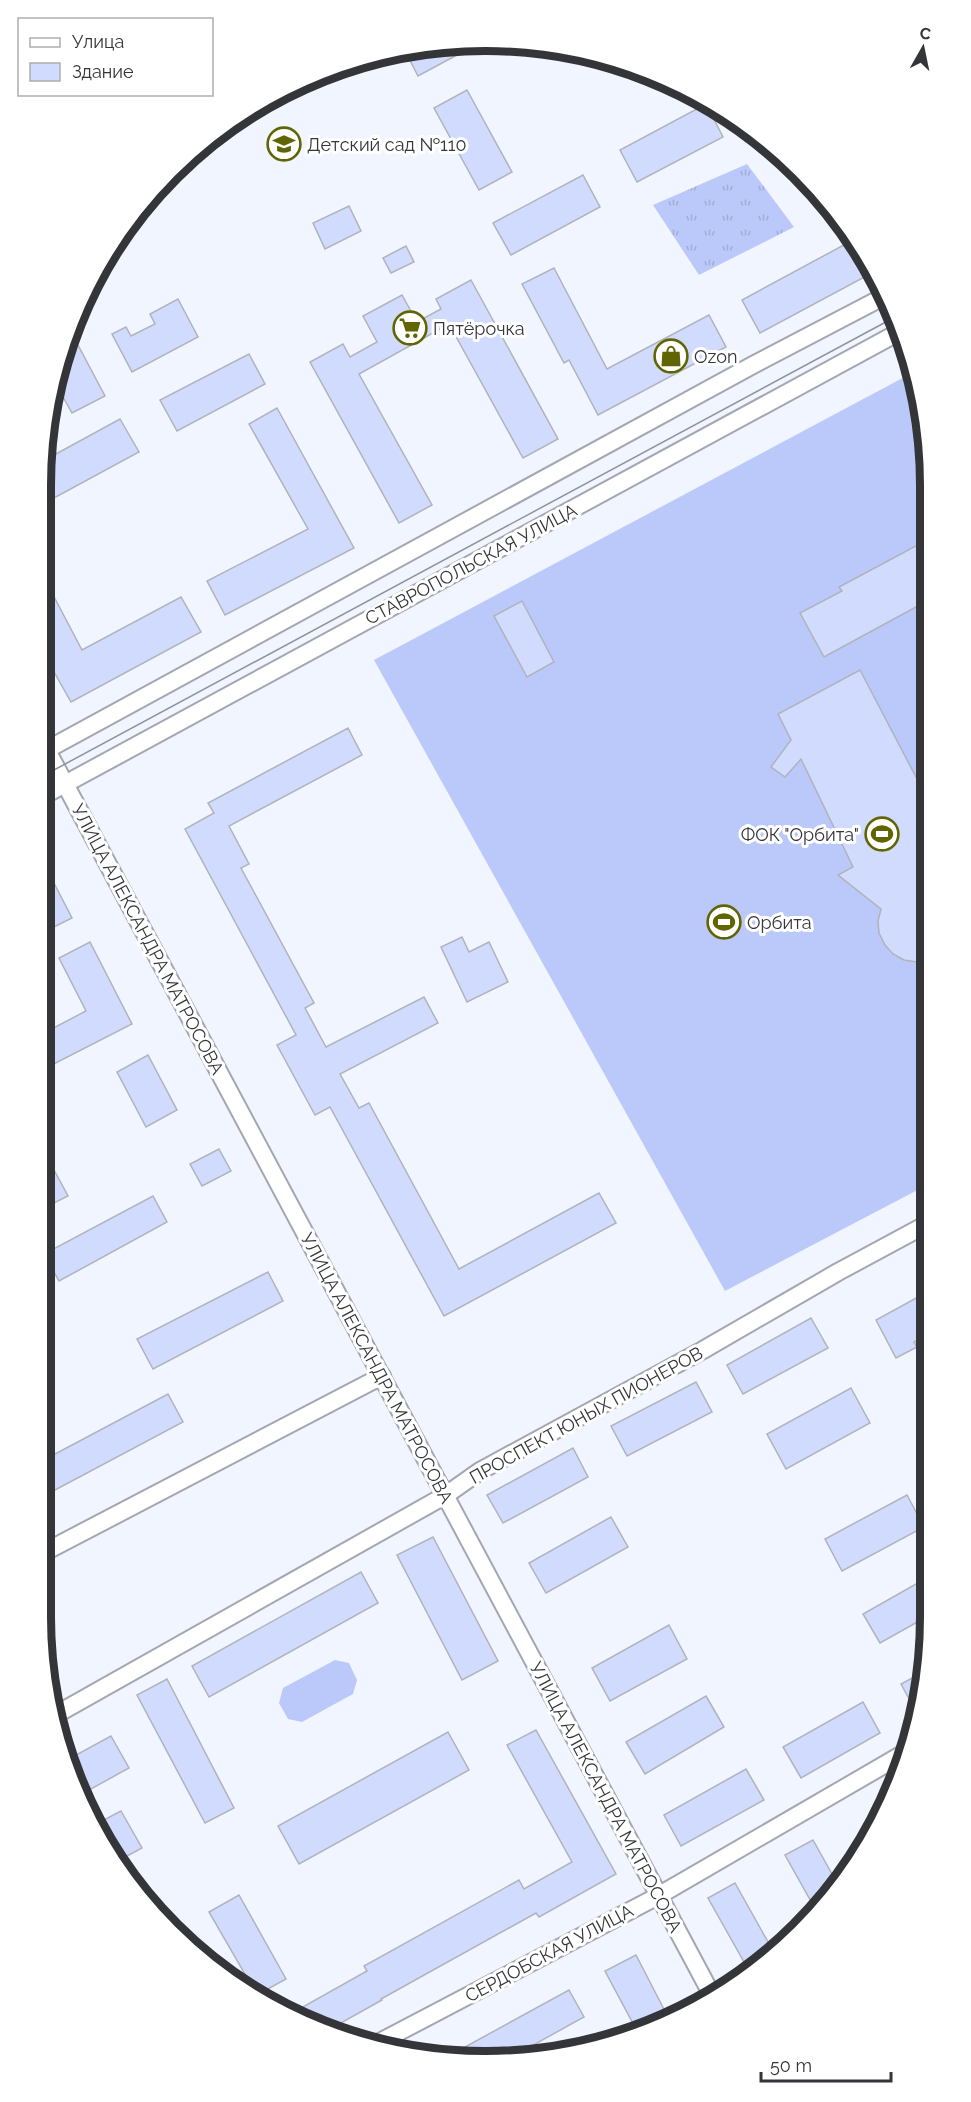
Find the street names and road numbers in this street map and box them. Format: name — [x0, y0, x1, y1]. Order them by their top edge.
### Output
street label: СТАВРОПОЛЬСКАЯ УЛИЦА — [362, 499, 580, 629]
street label: УЛИЦА АЛЕКСАНДРА МАТРОСОВА — [68, 800, 228, 1078]
street label: УЛИЦА АЛЕКСАНДРА МАТРОСОВА — [297, 1229, 457, 1507]
street label: ПРОСПЕКТ ЮНЫХ ПИОНЕРОВ — [466, 1342, 706, 1488]
street label: УЛИЦА АЛЕКСАНДРА МАТРОСОВА — [526, 1658, 686, 1936]
street label: СЕРДОБСКАЯ УЛИЦА — [461, 1900, 637, 2006]

